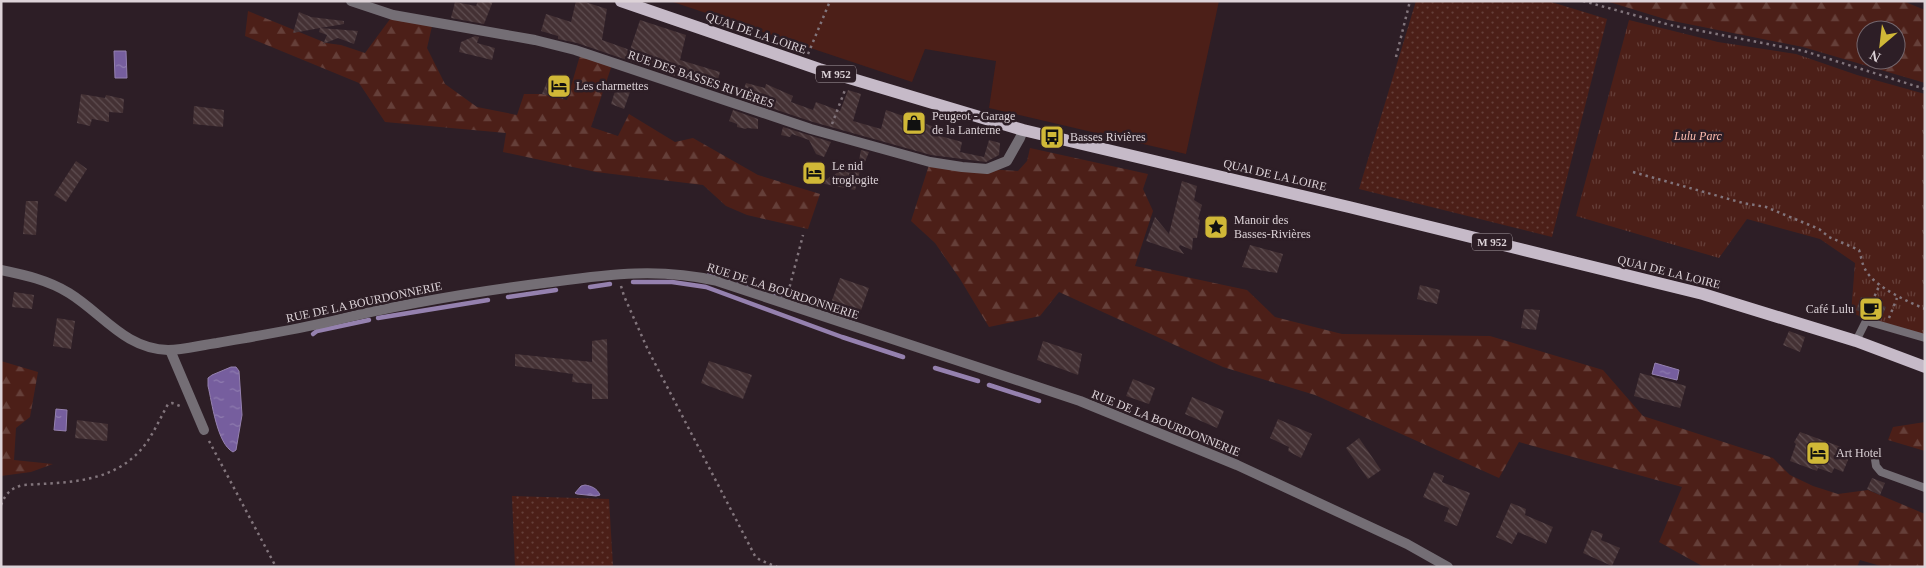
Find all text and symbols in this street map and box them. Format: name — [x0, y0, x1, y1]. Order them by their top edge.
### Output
street label: QUAI DE LA LOIRE — [704, 9, 808, 57]
north arrow — [1856, 20, 1906, 70]
street label: RUE DES BASSES RIVIÈRES — [626, 47, 776, 111]
text: N — [1867, 47, 1883, 65]
road number: M 952 — [816, 66, 856, 82]
hotel icon: Les charmettes — [546, 73, 572, 99]
place label: Les charmettes — [576, 79, 649, 93]
place label: Peugeot - Garage de la Lanterne — [932, 109, 1015, 137]
shop icon: Peugeot - Garage de la Lanterne — [901, 110, 927, 136]
bus stop icon: Basses Rivières — [1039, 124, 1065, 150]
park label: Lulu Parc — [1673, 129, 1723, 143]
place label: Basses Rivières — [1070, 130, 1146, 144]
street label: QUAI DE LA LOIRE — [1222, 156, 1328, 194]
place label: Le nid troglogite — [832, 159, 879, 187]
hotel icon: Le nid troglogite — [801, 160, 827, 186]
place label: Manoir des Basses-Rivières — [1234, 213, 1311, 241]
place icon: Manoir des Basses-Rivières — [1203, 214, 1229, 240]
road number: M 952 — [1472, 233, 1512, 250]
street label: QUAI DE LA LOIRE — [1616, 252, 1722, 292]
street label: RUE DE LA BOURDONNERIE — [705, 260, 861, 322]
street label: RUE DE LA BOURDONNERIE — [285, 279, 443, 325]
cafe icon: Café Lulu — [1858, 296, 1884, 322]
place label: Café Lulu — [1806, 302, 1854, 316]
street label: RUE DE LA BOURDONNERIE — [1090, 387, 1242, 459]
hotel icon: Art Hotel — [1805, 440, 1831, 466]
place label: Art Hotel — [1836, 446, 1882, 460]

